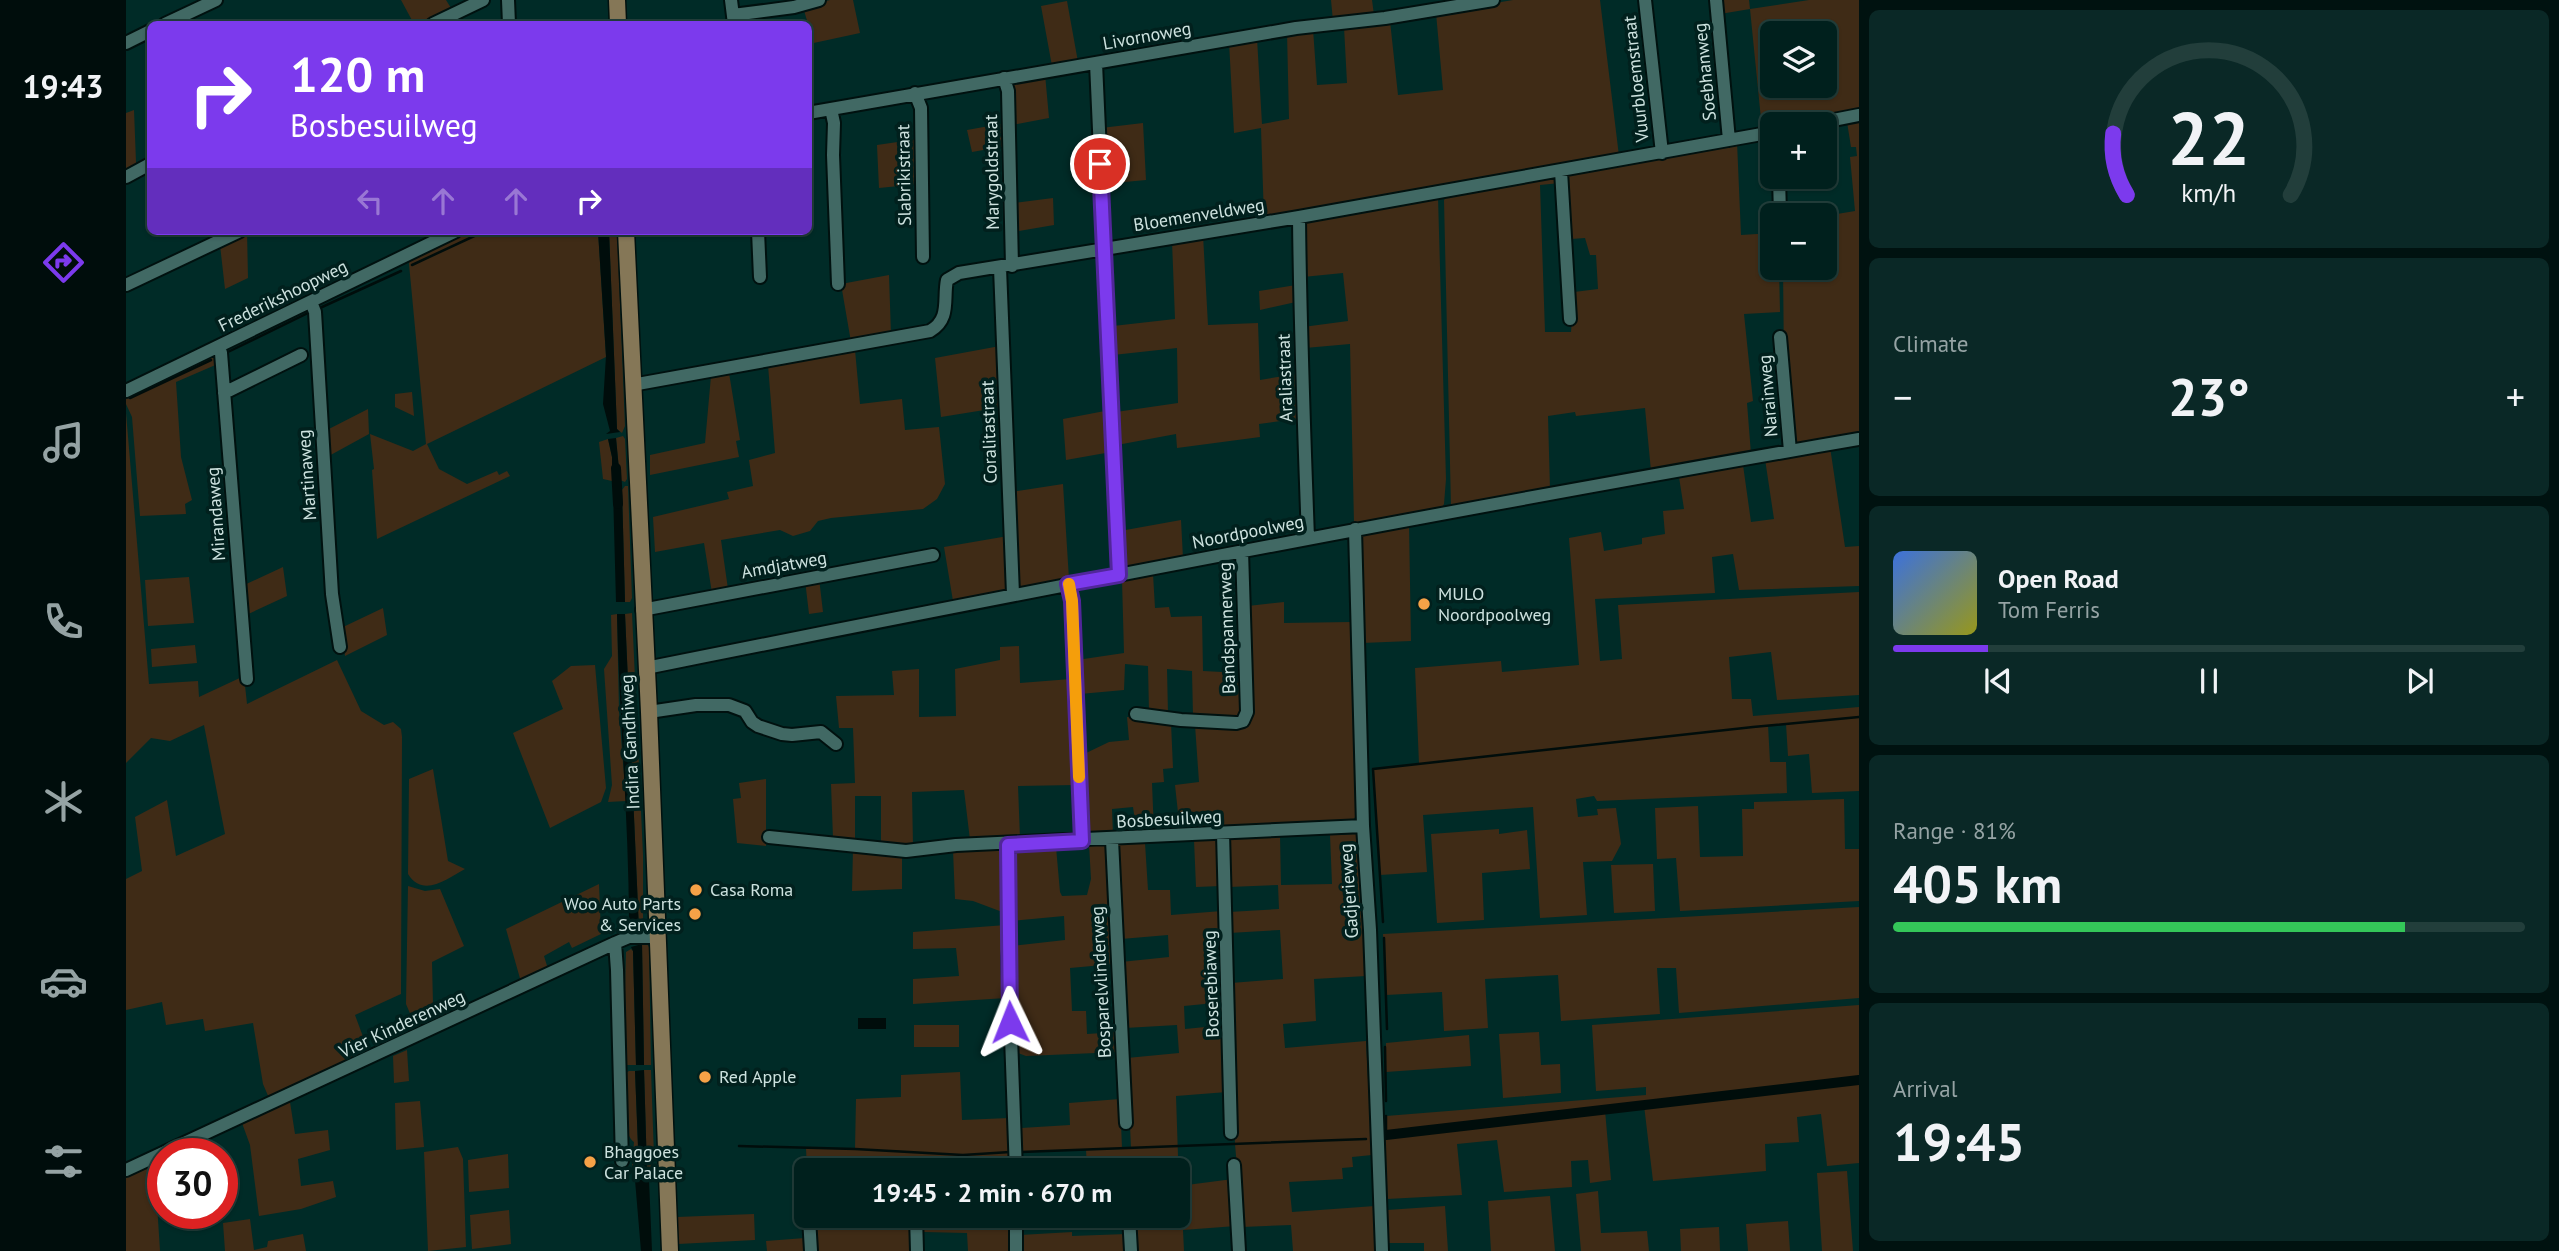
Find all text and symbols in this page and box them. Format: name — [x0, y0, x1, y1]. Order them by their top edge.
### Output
street label: Vuurbloemstraat — [1617, 15, 1654, 144]
street label: Livornoweg — [1101, 16, 1193, 55]
map controls — [1760, 21, 1837, 280]
button: layers — [1760, 21, 1837, 98]
street label: Soebhanweg — [1688, 22, 1721, 122]
text: 120 m — [290, 42, 425, 106]
icon: right — [175, 49, 266, 140]
text: 19:43 — [22, 65, 104, 107]
text: 22 — [2168, 91, 2250, 185]
text: Bosbesuilweg — [290, 104, 478, 146]
button: + — [1760, 112, 1837, 189]
street label: Marygoldstraat — [979, 114, 1004, 230]
street label: Slabrikistraat — [891, 124, 916, 226]
pin — [1070, 134, 1130, 194]
icon: arrive — [1081, 145, 1119, 183]
text: km/h — [2182, 177, 2236, 209]
icon: left — [351, 182, 389, 220]
icon: ahead — [424, 182, 462, 220]
icon: ahead — [497, 182, 535, 220]
icon: right — [570, 182, 608, 220]
street label: Bloemenveldweg — [1132, 193, 1266, 236]
button: − — [1760, 203, 1837, 280]
icon: directions — [39, 238, 88, 287]
street label: Frederikshoopweg — [214, 254, 351, 337]
text: Climate — [1893, 329, 1968, 358]
street label: Araliastraat — [1271, 333, 1298, 423]
street label: Narainweg — [1752, 354, 1783, 438]
text: 23° — [2168, 363, 2250, 430]
text: − — [1893, 372, 1912, 421]
text: + — [2506, 372, 2525, 421]
street label: Coralitastraat — [975, 380, 1002, 484]
icon: music — [39, 418, 88, 467]
street label: Martinaweg — [292, 429, 321, 521]
street label: Mirandaweg — [201, 466, 230, 562]
street label: Noordpoolweg — [1190, 509, 1306, 554]
street label: Amdjatweg — [739, 546, 828, 583]
street label: Bandspannerweg — [1213, 562, 1240, 694]
text: Open Road — [1998, 562, 2119, 595]
place label: MULO Noordpoolweg — [1438, 582, 1551, 626]
text: Tom Ferris — [1998, 595, 2100, 624]
marker: MULO Noordpoolweg — [1416, 596, 1432, 612]
icon: phone — [39, 597, 88, 646]
icon: previous — [1979, 662, 2017, 700]
icon: pause — [2190, 662, 2228, 700]
icon: next — [2401, 662, 2439, 700]
street label: Indira Gandhiweg — [614, 674, 645, 810]
icon: climate — [39, 777, 88, 826]
street label: Bosbesuilweg — [1116, 804, 1222, 833]
text: Range · 81% — [1893, 816, 2016, 845]
street label: Gadjerieweg — [1334, 843, 1363, 939]
text: 405 km — [1893, 850, 2062, 917]
place label: Casa Roma — [710, 878, 793, 901]
marker: Casa Roma — [688, 882, 704, 898]
place label: Woo Auto Parts & Services — [564, 892, 681, 936]
street label: Bosparelvlinderweg — [1085, 905, 1116, 1059]
marker: Woo Auto Parts & Services — [687, 906, 703, 922]
street label: Boserebiaweg — [1197, 930, 1224, 1038]
icon: car — [39, 957, 88, 1006]
street label: Vier Kinderenweg — [334, 984, 468, 1063]
position arrow — [973, 985, 1047, 1059]
place label: Red Apple — [719, 1065, 796, 1088]
marker: Red Apple — [697, 1069, 713, 1085]
text: Arrival — [1893, 1074, 1957, 1103]
text: 19:45 — [1893, 1108, 2025, 1175]
icon: filters — [39, 1137, 88, 1186]
speed limit sign: 30 — [147, 1138, 238, 1229]
place label: Bhaggoes Car Palace — [604, 1140, 683, 1184]
marker: Bhaggoes Car Palace — [582, 1154, 598, 1170]
text: 19:45 · 2 min · 670 m — [872, 1176, 1112, 1209]

